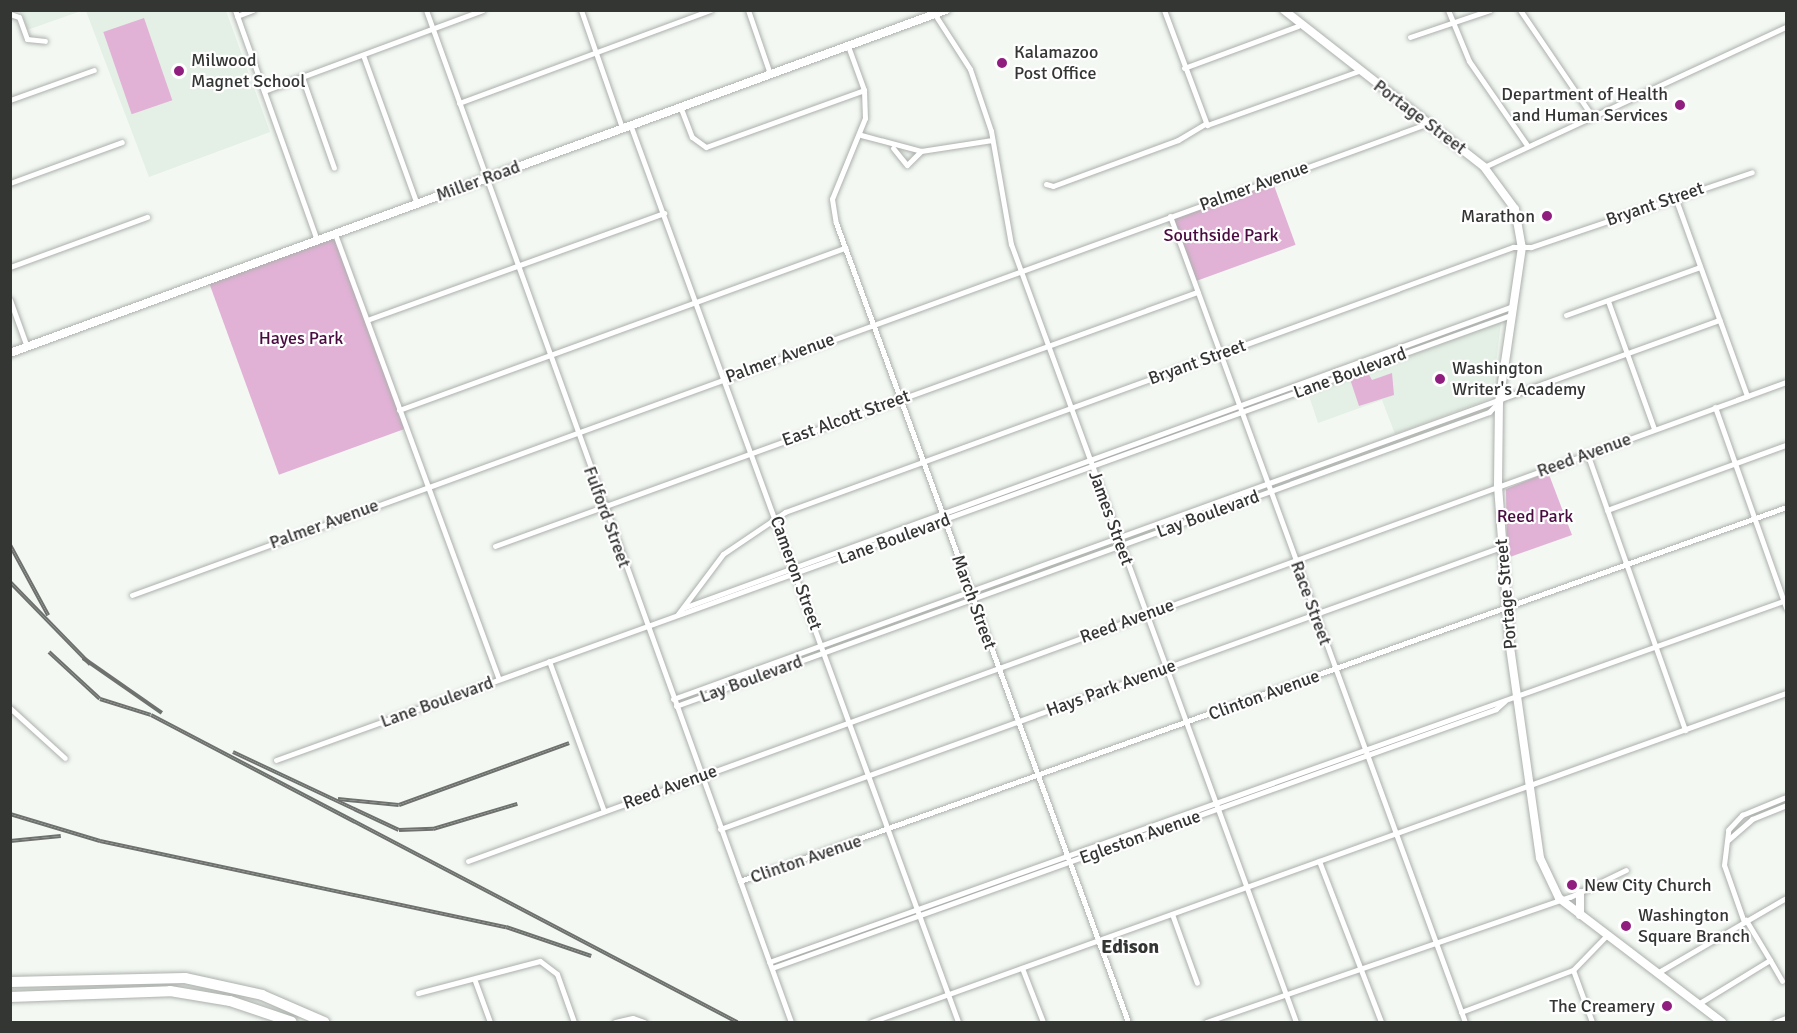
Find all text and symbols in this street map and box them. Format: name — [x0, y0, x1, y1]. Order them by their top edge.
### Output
place label: Kalamazoo Post Office — [1014, 42, 1098, 84]
place label: Milwood Magnet School — [191, 50, 305, 92]
marker: Kalamazoo Post Office — [995, 56, 1009, 70]
marker: Milwood Magnet School — [172, 64, 186, 78]
street label: Portage Street — [1369, 75, 1471, 159]
place label: Department of Health and Human Services — [1501, 84, 1668, 127]
marker: Department of Health and Human Services — [1673, 98, 1687, 112]
street label: Miller Road — [433, 156, 523, 206]
street label: Palmer Avenue — [1197, 156, 1311, 216]
street label: Bryant Street — [1603, 177, 1707, 231]
place label: Marathon — [1461, 205, 1535, 227]
marker: Marathon — [1540, 209, 1554, 223]
park label: Southside Park — [1163, 224, 1279, 246]
park label: Hayes Park — [259, 327, 343, 349]
street label: Palmer Avenue — [723, 328, 837, 388]
street label: Bryant Street — [1145, 334, 1249, 390]
street label: Lane Boulevard — [1291, 343, 1409, 403]
place label: Washington Writer's Academy — [1452, 358, 1585, 400]
marker: Washington Writer's Academy — [1433, 372, 1447, 386]
street label: East Alcott Street — [779, 385, 913, 451]
street label: Reed Avenue — [1534, 428, 1634, 482]
street label: Fulford Street — [579, 464, 635, 570]
street label: James Street — [1084, 468, 1138, 568]
street label: Lay Boulevard — [1154, 485, 1262, 543]
street label: Palmer Avenue — [267, 494, 381, 554]
park label: Reed Park — [1497, 505, 1573, 527]
street label: Lane Boulevard — [835, 509, 953, 569]
street label: Cameron Street — [765, 513, 827, 633]
street label: Portage Street — [1490, 538, 1522, 650]
street label: March Street — [947, 552, 1001, 652]
street label: Race Street — [1286, 558, 1336, 648]
street label: Reed Avenue — [1077, 594, 1177, 648]
street label: Lay Boulevard — [697, 650, 805, 708]
street label: Hays Park Avenue — [1043, 655, 1179, 721]
street label: Clinton Avenue — [1206, 665, 1322, 725]
street label: Lane Boulevard — [378, 672, 496, 732]
street label: Reed Avenue — [620, 760, 720, 814]
street label: Egleston Avenue — [1077, 805, 1203, 869]
street label: Clinton Avenue — [747, 830, 865, 888]
place label: New City Church — [1584, 874, 1711, 896]
marker: New City Church — [1565, 878, 1579, 892]
place label: Washington Square Branch — [1638, 905, 1750, 948]
marker: Washington Square Branch — [1619, 919, 1633, 933]
district label: Edison — [1101, 934, 1159, 958]
place label: The Creamery — [1549, 995, 1655, 1017]
marker: The Creamery — [1660, 999, 1674, 1013]

